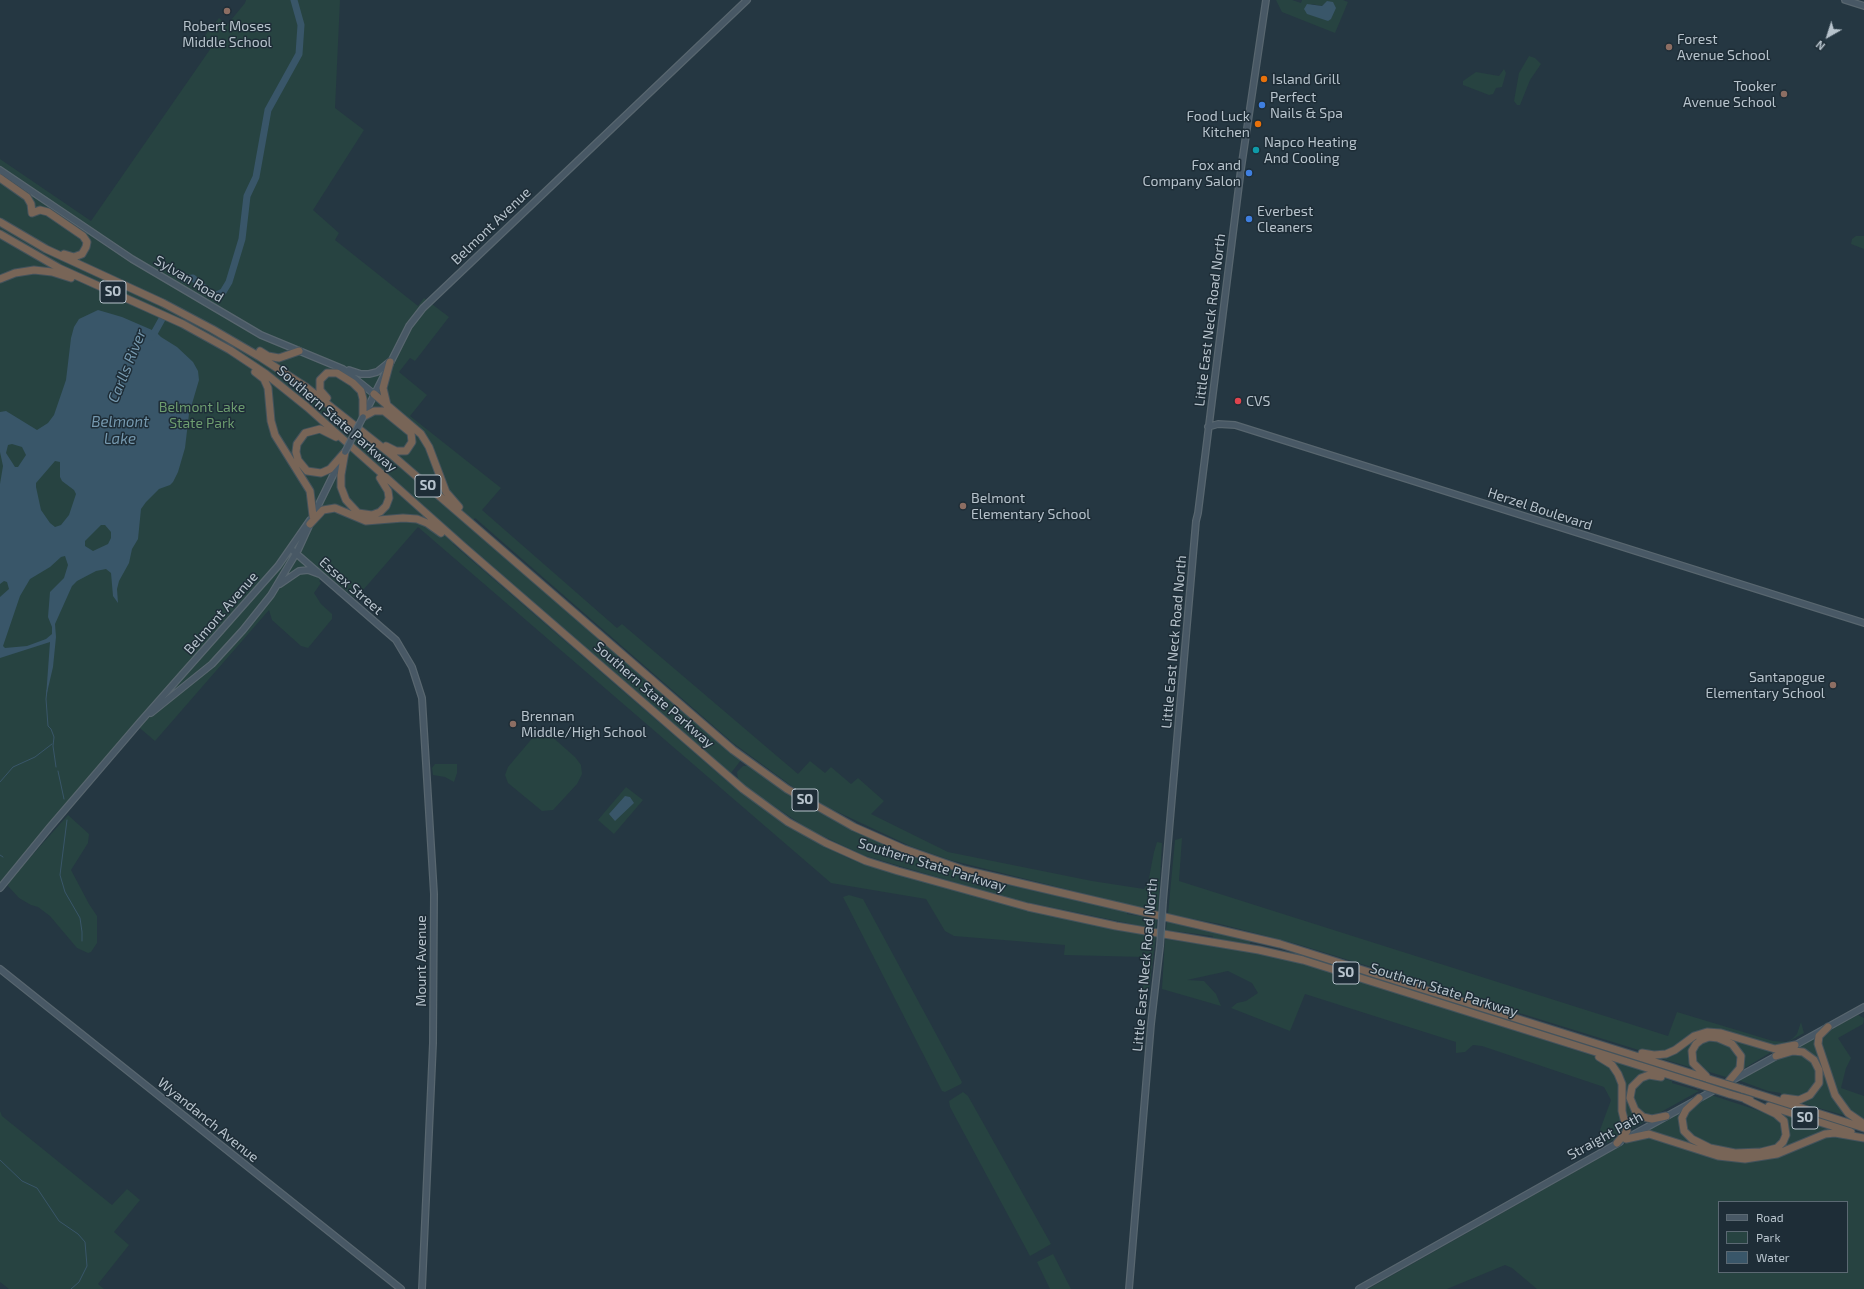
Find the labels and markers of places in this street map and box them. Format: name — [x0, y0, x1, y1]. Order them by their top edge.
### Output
marker: Robert Moses Middle School — [222, 6, 232, 16]
place label: Robert Moses Middle School — [182, 18, 272, 50]
place label: Forest Avenue School — [1677, 31, 1770, 64]
marker: Forest Avenue School — [1664, 42, 1674, 52]
place label: Island Grill — [1272, 71, 1340, 87]
marker: Island Grill — [1259, 74, 1269, 84]
place label: Tooker Avenue School — [1683, 78, 1776, 110]
place label: Perfect Nails & Spa — [1270, 89, 1343, 122]
marker: Tooker Avenue School — [1779, 89, 1789, 99]
marker: Perfect Nails & Spa — [1257, 100, 1267, 110]
place label: Food Luck Kitchen — [1186, 108, 1250, 140]
marker: Food Luck Kitchen — [1253, 119, 1263, 129]
place label: Napco Heating And Cooling — [1264, 134, 1357, 166]
marker: Napco Heating And Cooling — [1251, 145, 1261, 155]
place label: Fox and Company Salon — [1143, 157, 1241, 190]
marker: Fox and Company Salon — [1244, 168, 1254, 178]
place label: Everbest Cleaners — [1257, 203, 1313, 236]
marker: Everbest Cleaners — [1244, 214, 1254, 224]
place label: CVS — [1246, 393, 1270, 409]
marker: CVS — [1233, 396, 1243, 406]
place label: Belmont Elementary School — [971, 490, 1090, 522]
marker: Belmont Elementary School — [958, 501, 968, 511]
place label: Santapogue Elementary School — [1706, 669, 1825, 702]
marker: Santapogue Elementary School — [1828, 680, 1838, 690]
place label: Brennan Middle/High School — [521, 708, 646, 740]
marker: Brennan Middle/High School — [508, 719, 518, 729]

